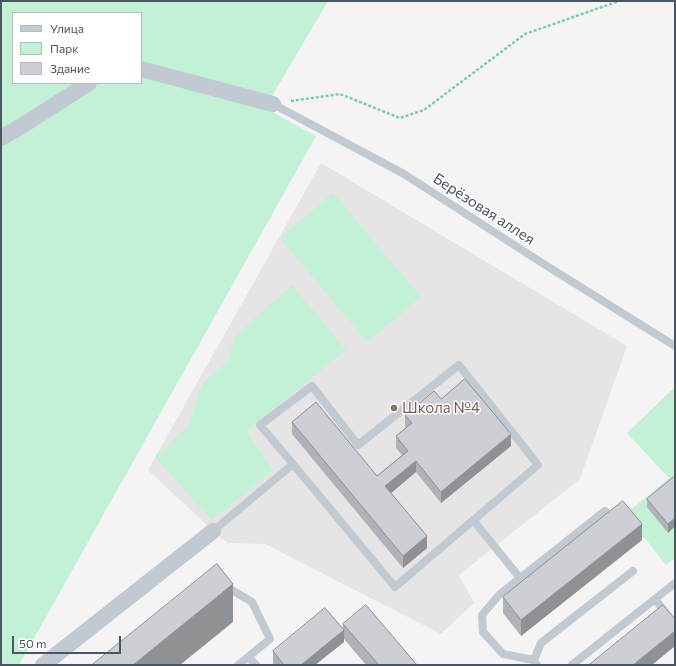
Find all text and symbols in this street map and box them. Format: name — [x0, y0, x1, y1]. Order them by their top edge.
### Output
legend — [12, 12, 142, 84]
text: Улица — [50, 21, 84, 35]
text: Парк — [50, 41, 79, 55]
text: Здание — [50, 61, 90, 75]
street label: Берёзовая аллея — [430, 169, 538, 249]
place label: Школа №4 — [402, 399, 480, 417]
marker: Школа №4 — [389, 403, 399, 413]
scale bar — [14, 628, 123, 654]
text: 50 m — [19, 636, 47, 650]

